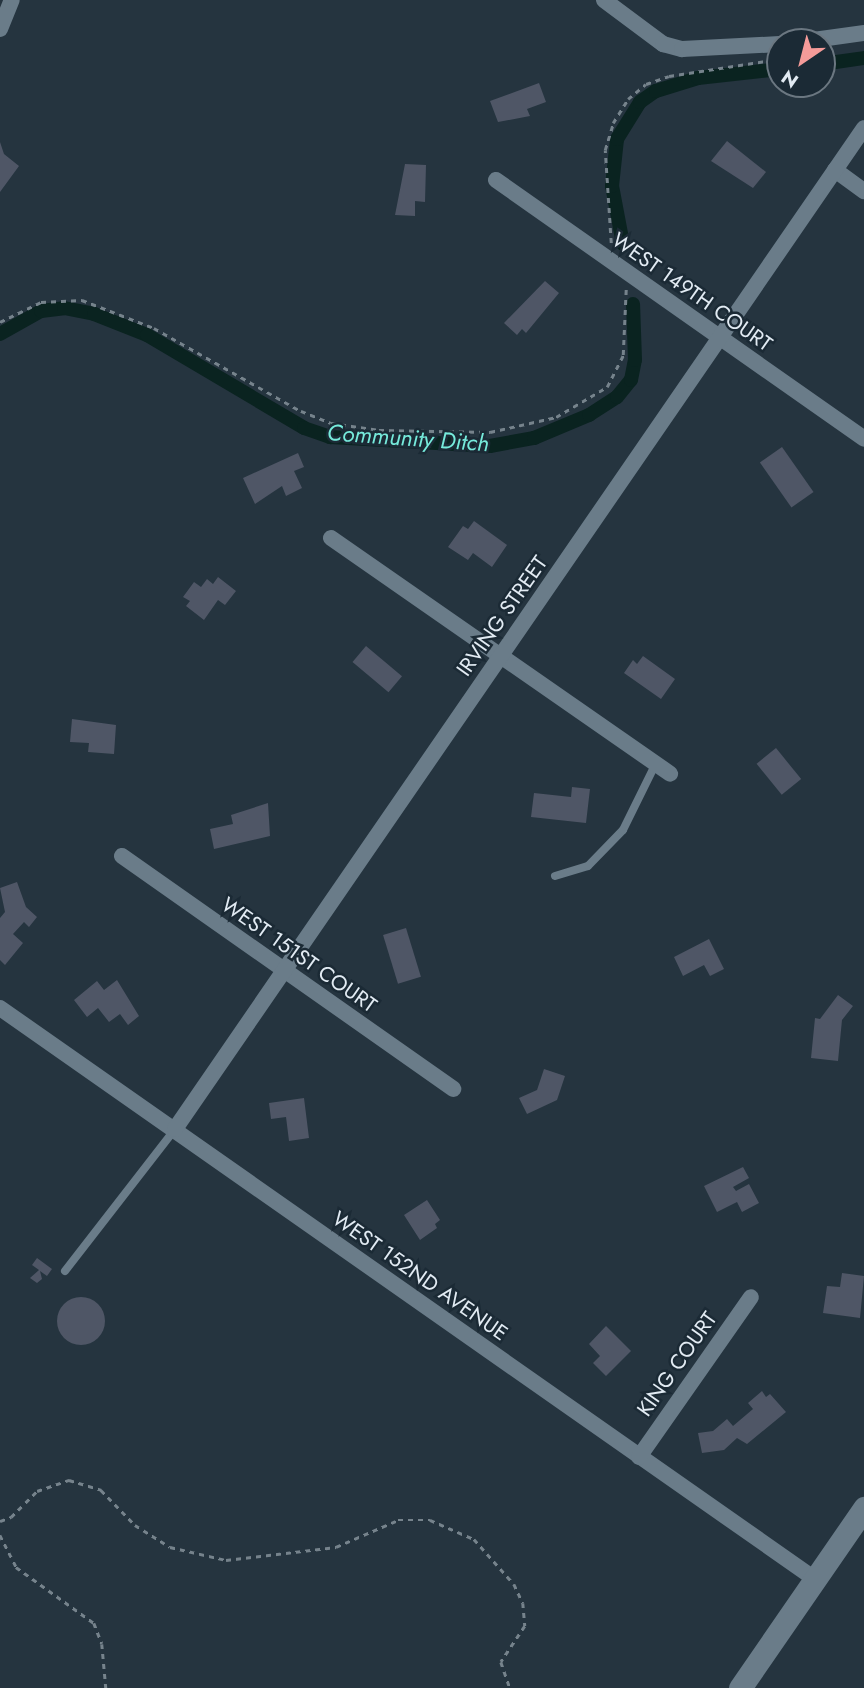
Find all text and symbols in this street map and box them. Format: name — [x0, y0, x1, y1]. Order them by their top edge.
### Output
north arrow — [766, 28, 836, 98]
text: N — [776, 64, 804, 94]
street label: WEST 149TH COURT — [607, 227, 777, 357]
water label: Community Ditch — [326, 419, 490, 457]
street label: IRVING STREET — [451, 551, 553, 681]
street label: WEST 151ST COURT — [216, 892, 382, 1018]
street label: WEST 152ND AVENUE — [328, 1206, 512, 1346]
street label: KING COURT — [632, 1307, 722, 1421]

